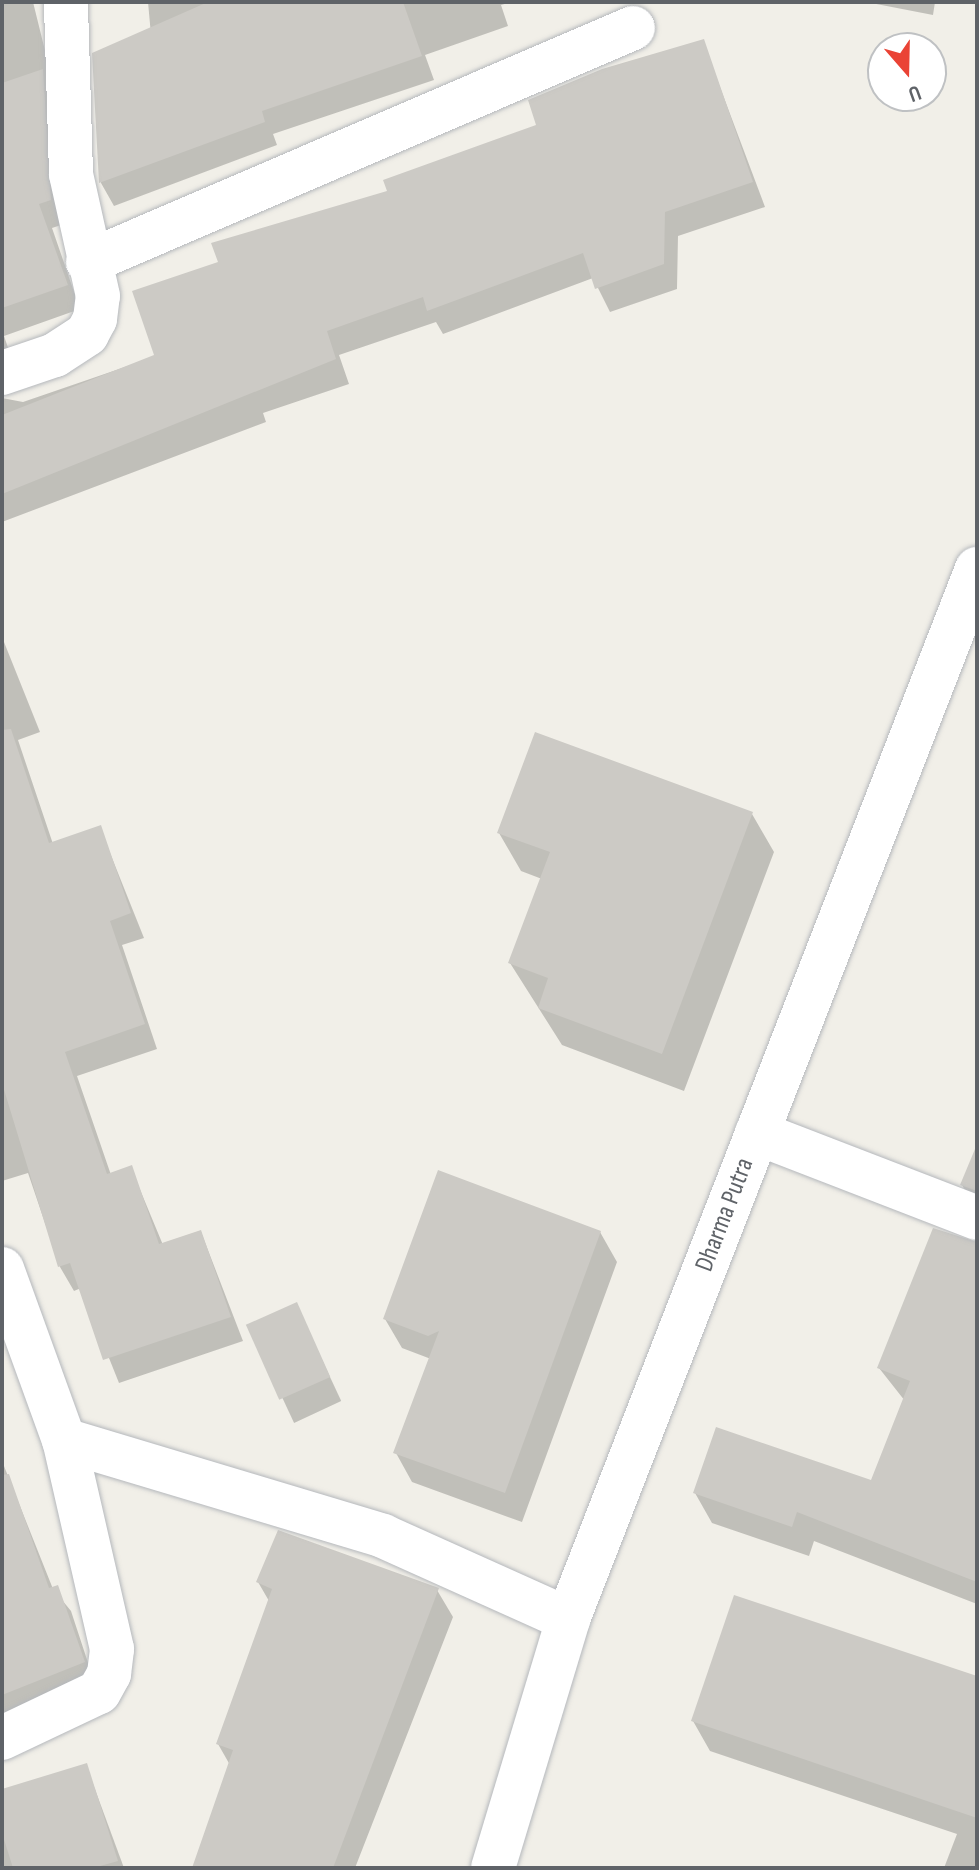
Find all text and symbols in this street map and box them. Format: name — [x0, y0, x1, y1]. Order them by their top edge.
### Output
north arrow — [867, 32, 947, 112]
text: U — [905, 78, 925, 108]
street label: Dharma Putra — [689, 1154, 761, 1276]

